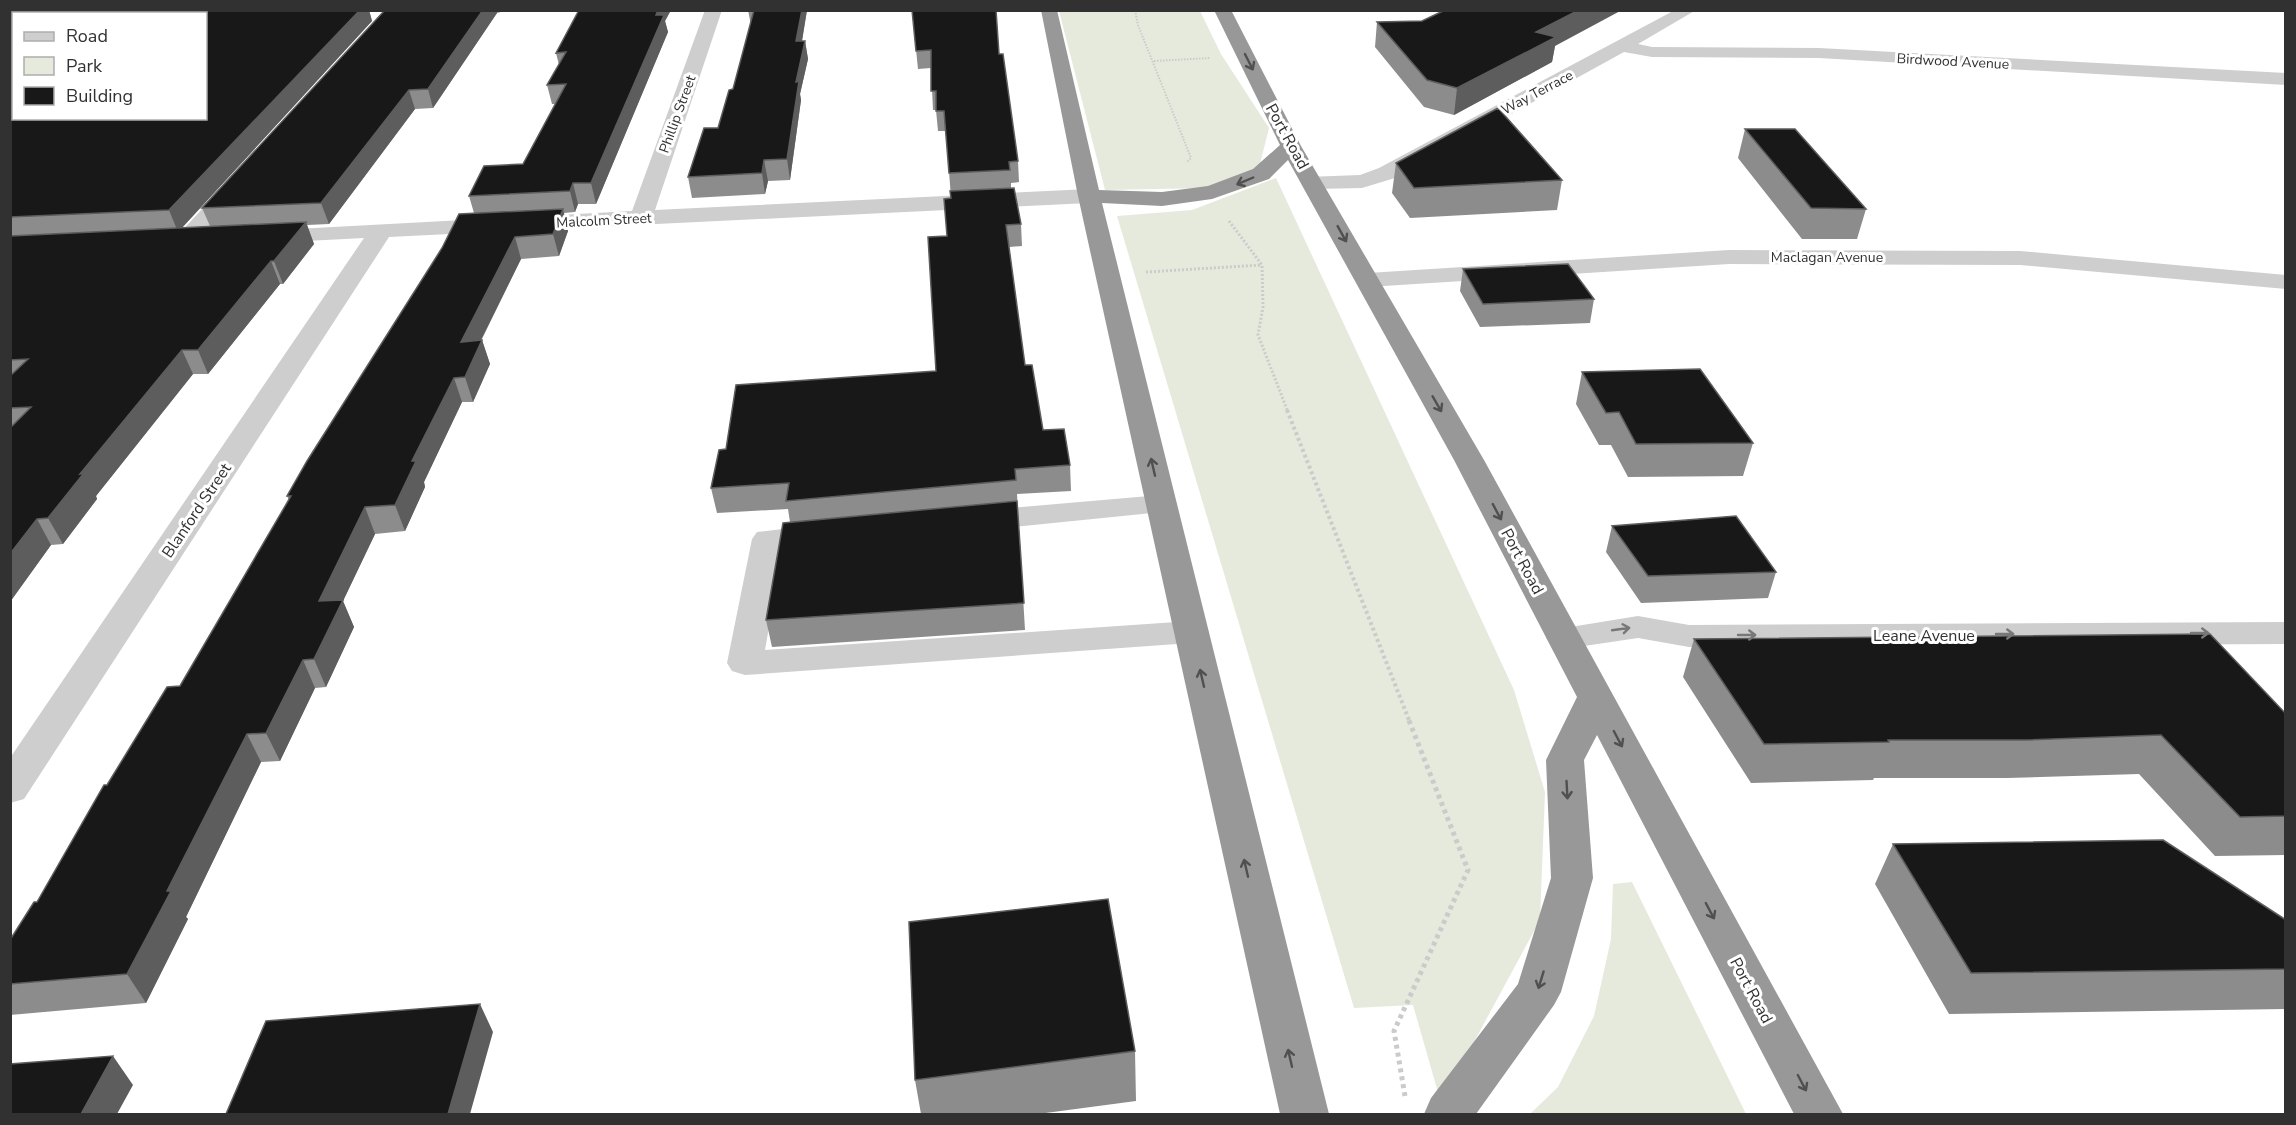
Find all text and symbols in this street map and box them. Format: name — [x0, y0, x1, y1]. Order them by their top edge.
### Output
legend — [12, 12, 207, 120]
text: Road — [66, 24, 108, 48]
street label: Birdwood Avenue — [1896, 49, 2010, 74]
one-way arrow — [1244, 53, 1256, 71]
text: Park — [66, 54, 103, 78]
street label: Way Terrace — [1498, 66, 1576, 119]
street label: Phillip Street — [655, 73, 700, 156]
text: Building — [66, 84, 133, 108]
street label: Port Road — [1260, 100, 1314, 173]
one-way arrow — [1236, 176, 1255, 187]
street label: Malcolm Street — [556, 209, 652, 232]
one-way arrow — [1337, 225, 1349, 242]
street label: Maclagan Avenue — [1771, 248, 1883, 267]
one-way arrow — [1431, 395, 1443, 412]
one-way arrow — [1146, 458, 1158, 477]
street label: Blanford Street — [157, 459, 237, 562]
one-way arrow — [1491, 502, 1503, 520]
street label: Port Road — [1496, 525, 1549, 598]
one-way arrow — [1611, 624, 1631, 635]
street label: Leane Avenue — [1873, 625, 1975, 647]
one-way arrow — [2190, 627, 2210, 639]
one-way arrow — [1995, 628, 2015, 640]
one-way arrow — [1737, 630, 1757, 641]
one-way arrow — [1195, 669, 1207, 688]
one-way arrow — [1612, 730, 1624, 747]
one-way arrow — [1562, 780, 1573, 800]
one-way arrow — [1240, 858, 1252, 877]
one-way arrow — [1704, 902, 1716, 919]
street label: Port Road — [1725, 954, 1778, 1027]
one-way arrow — [1535, 970, 1546, 989]
one-way arrow — [1284, 1048, 1296, 1067]
one-way arrow — [1796, 1074, 1808, 1091]

